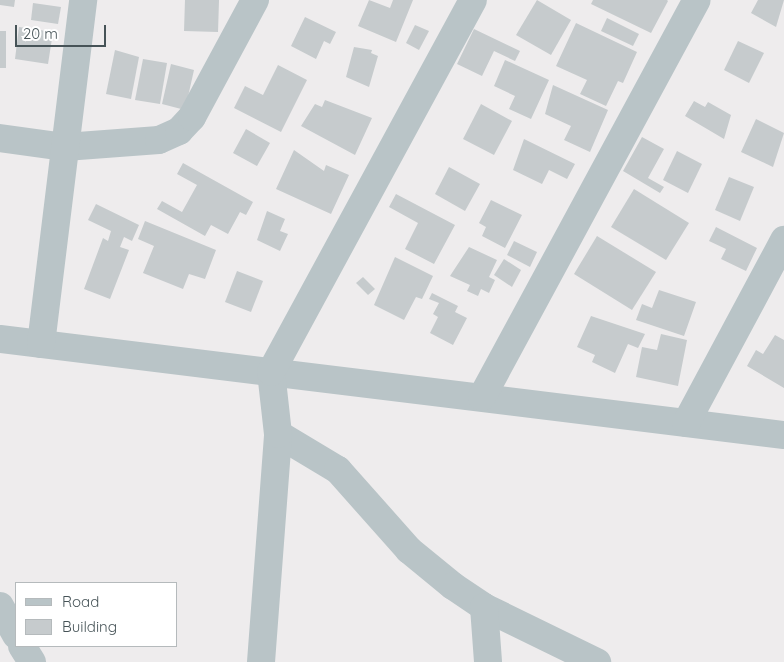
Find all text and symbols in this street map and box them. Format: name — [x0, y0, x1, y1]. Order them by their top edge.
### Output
scale bar — [18, 15, 109, 47]
text: 20 m — [23, 24, 58, 43]
legend — [15, 582, 178, 647]
text: Road — [62, 592, 99, 611]
text: Building — [62, 617, 117, 636]

